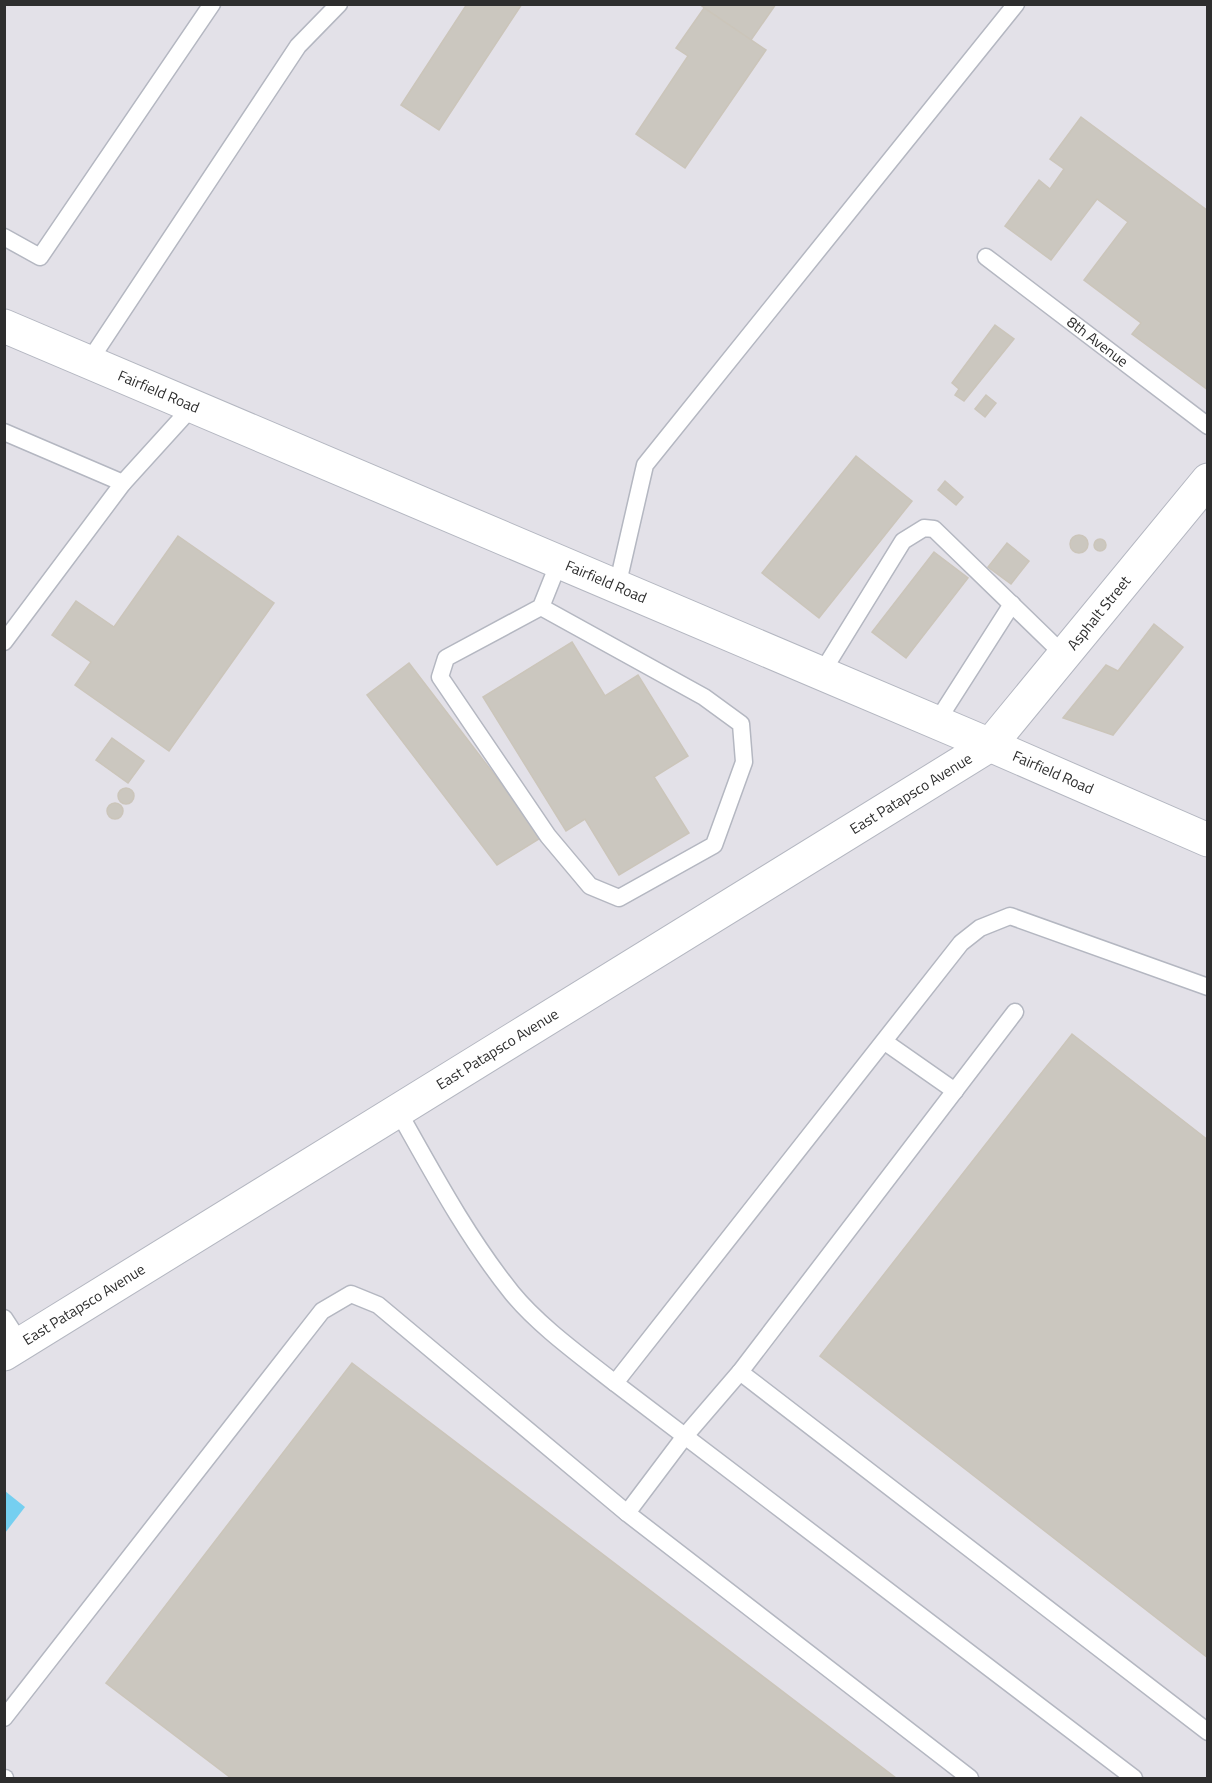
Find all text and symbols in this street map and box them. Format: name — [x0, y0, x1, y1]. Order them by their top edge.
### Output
street label: 8th Avenue — [1062, 310, 1133, 372]
street label: Fairfield Road — [115, 364, 203, 419]
street label: Fairfield Road — [562, 554, 650, 609]
street label: Asphalt Street — [1061, 570, 1136, 655]
street label: Fairfield Road — [1009, 744, 1098, 800]
street label: East Patapsco Avenue — [845, 747, 976, 840]
street label: East Patapsco Avenue — [432, 1002, 563, 1095]
street label: East Patapsco Avenue — [18, 1258, 149, 1351]

